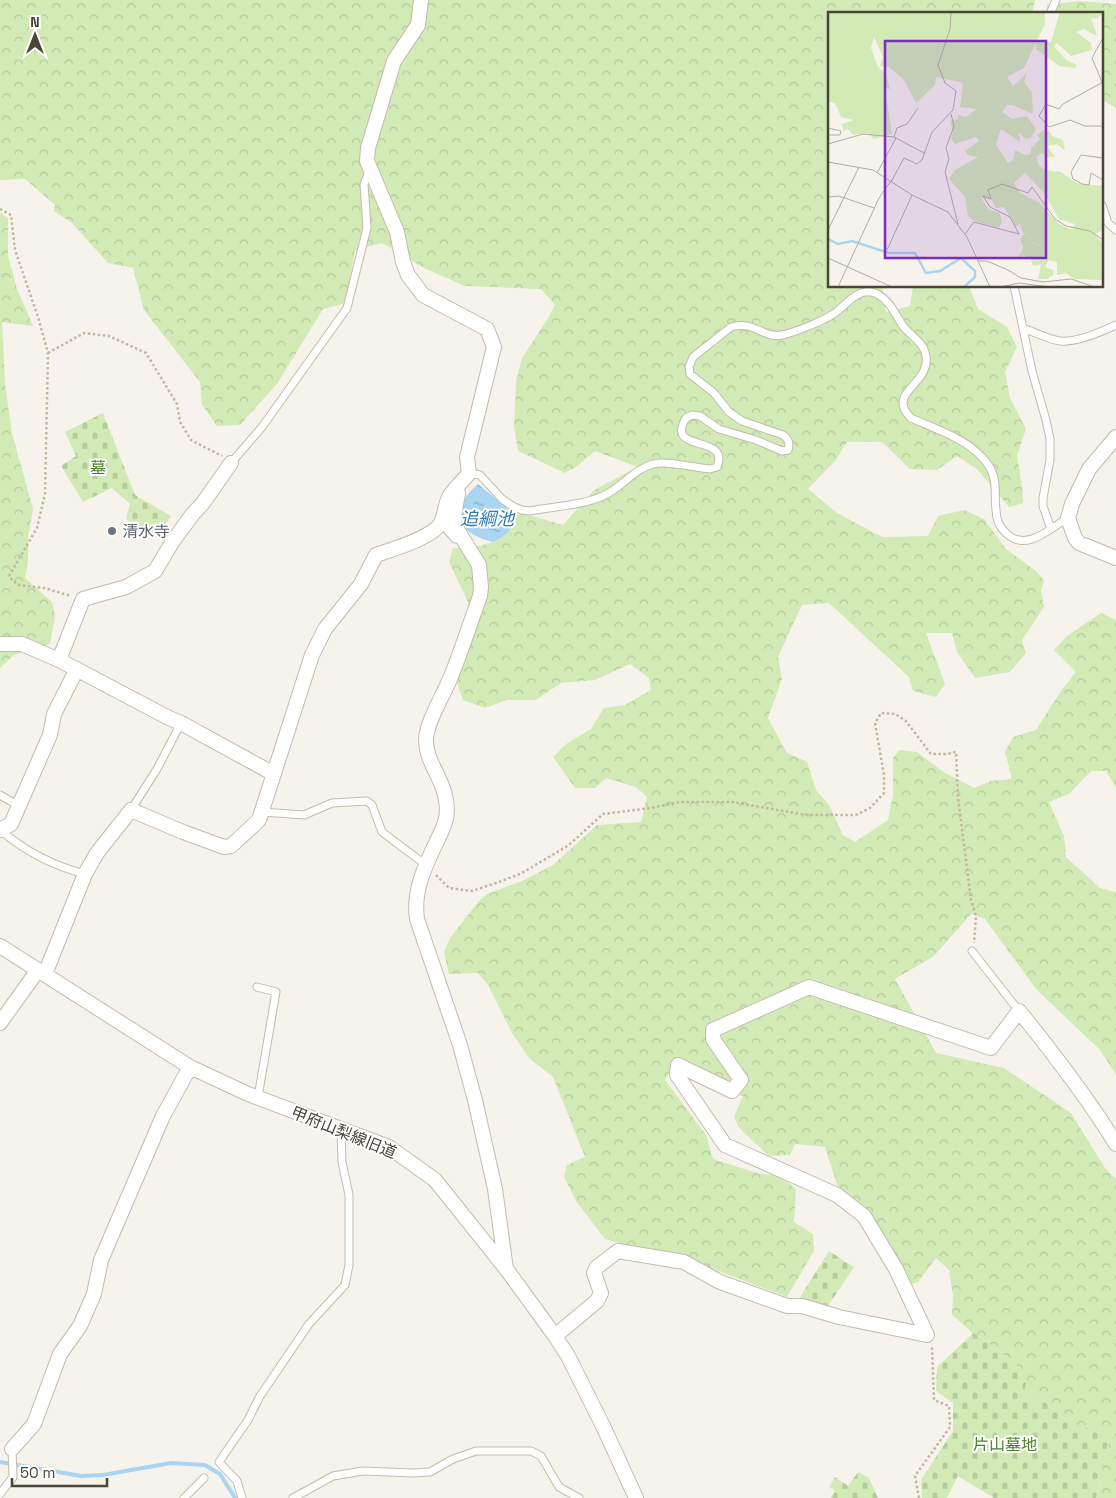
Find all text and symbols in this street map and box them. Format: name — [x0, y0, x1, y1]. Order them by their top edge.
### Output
north arrow — [10, 10, 60, 60]
inset map — [828, 12, 1104, 288]
text: N — [30, 13, 40, 31]
park label: 墓 — [90, 457, 106, 478]
water label: 追綱池 — [460, 507, 516, 530]
place label: 清水寺 — [122, 521, 170, 542]
marker: 清水寺 — [106, 525, 118, 537]
street label: 甲府山梨線旧道 — [288, 1102, 400, 1163]
park label: 片山墓地 — [973, 1434, 1037, 1455]
scale bar — [12, 1456, 108, 1488]
text: 50 m — [20, 1463, 55, 1482]

